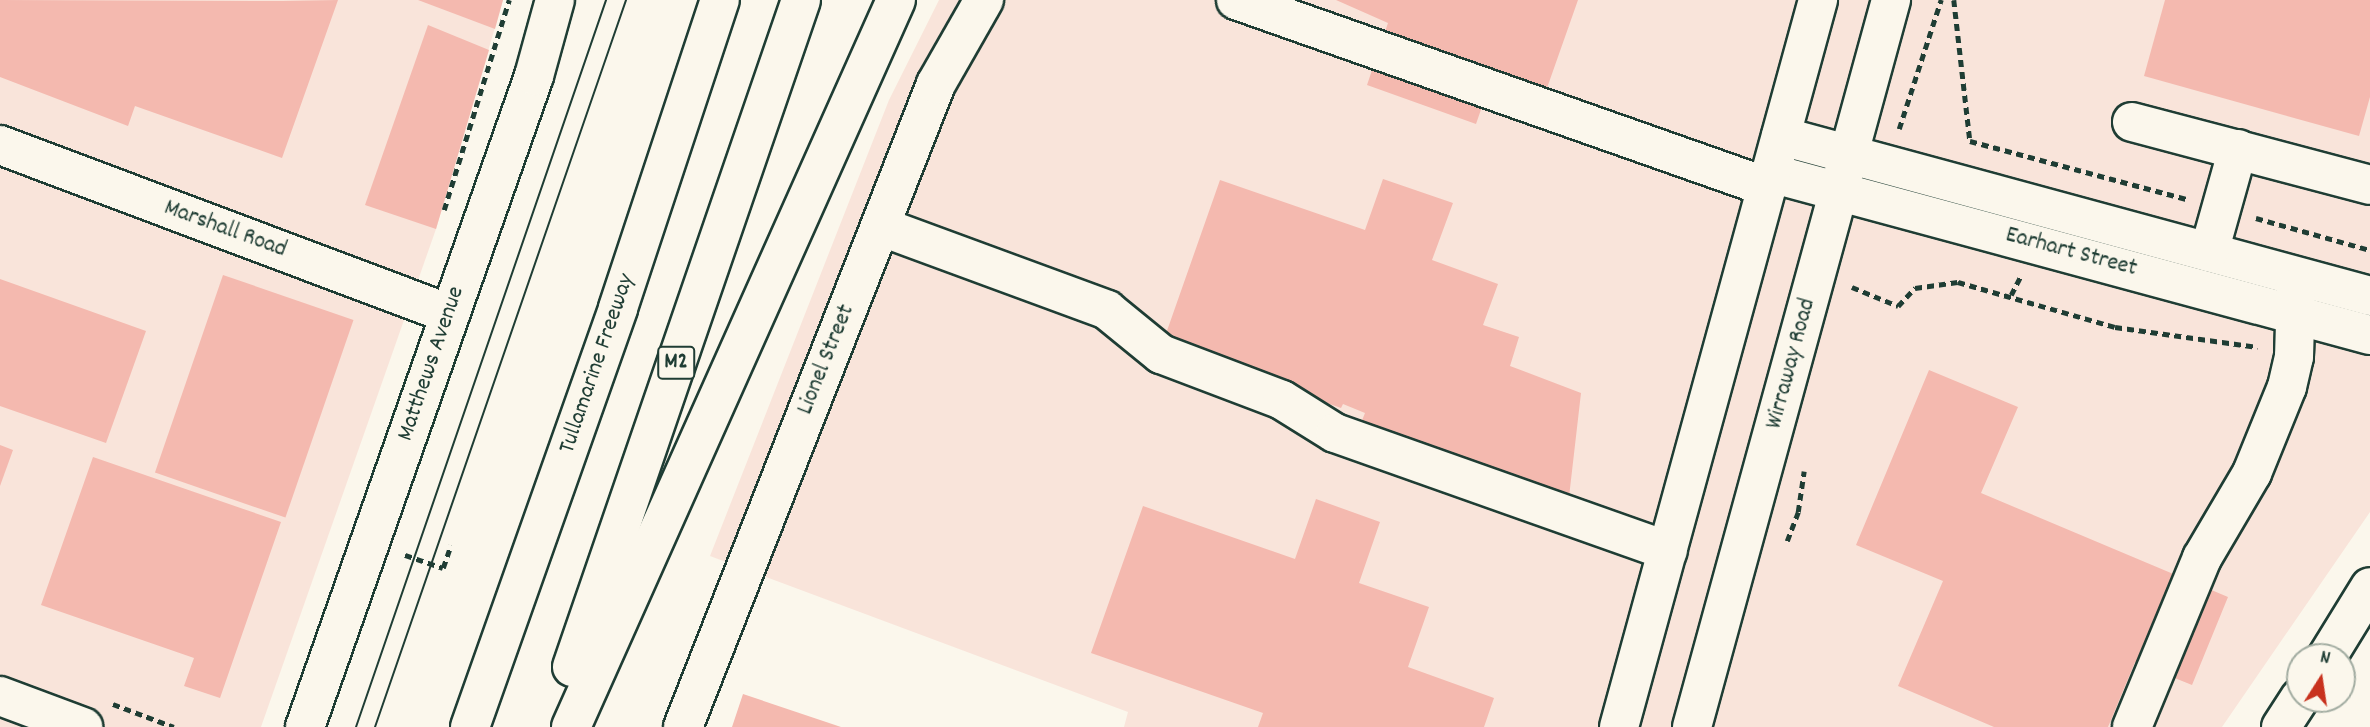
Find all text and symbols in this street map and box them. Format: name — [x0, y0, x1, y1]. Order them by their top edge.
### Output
street label: Marshall Road — [160, 195, 290, 265]
street label: Earhart Street — [2002, 222, 2140, 284]
street label: Tullamarine Freeway — [554, 270, 642, 458]
street label: Matthews Avenue — [392, 283, 472, 445]
street label: Wirraway Road — [1761, 296, 1823, 432]
street label: Lionel Street — [792, 301, 862, 419]
road number: M2 — [657, 344, 695, 382]
north arrow — [2286, 643, 2356, 713]
text: N — [2318, 645, 2332, 673]

